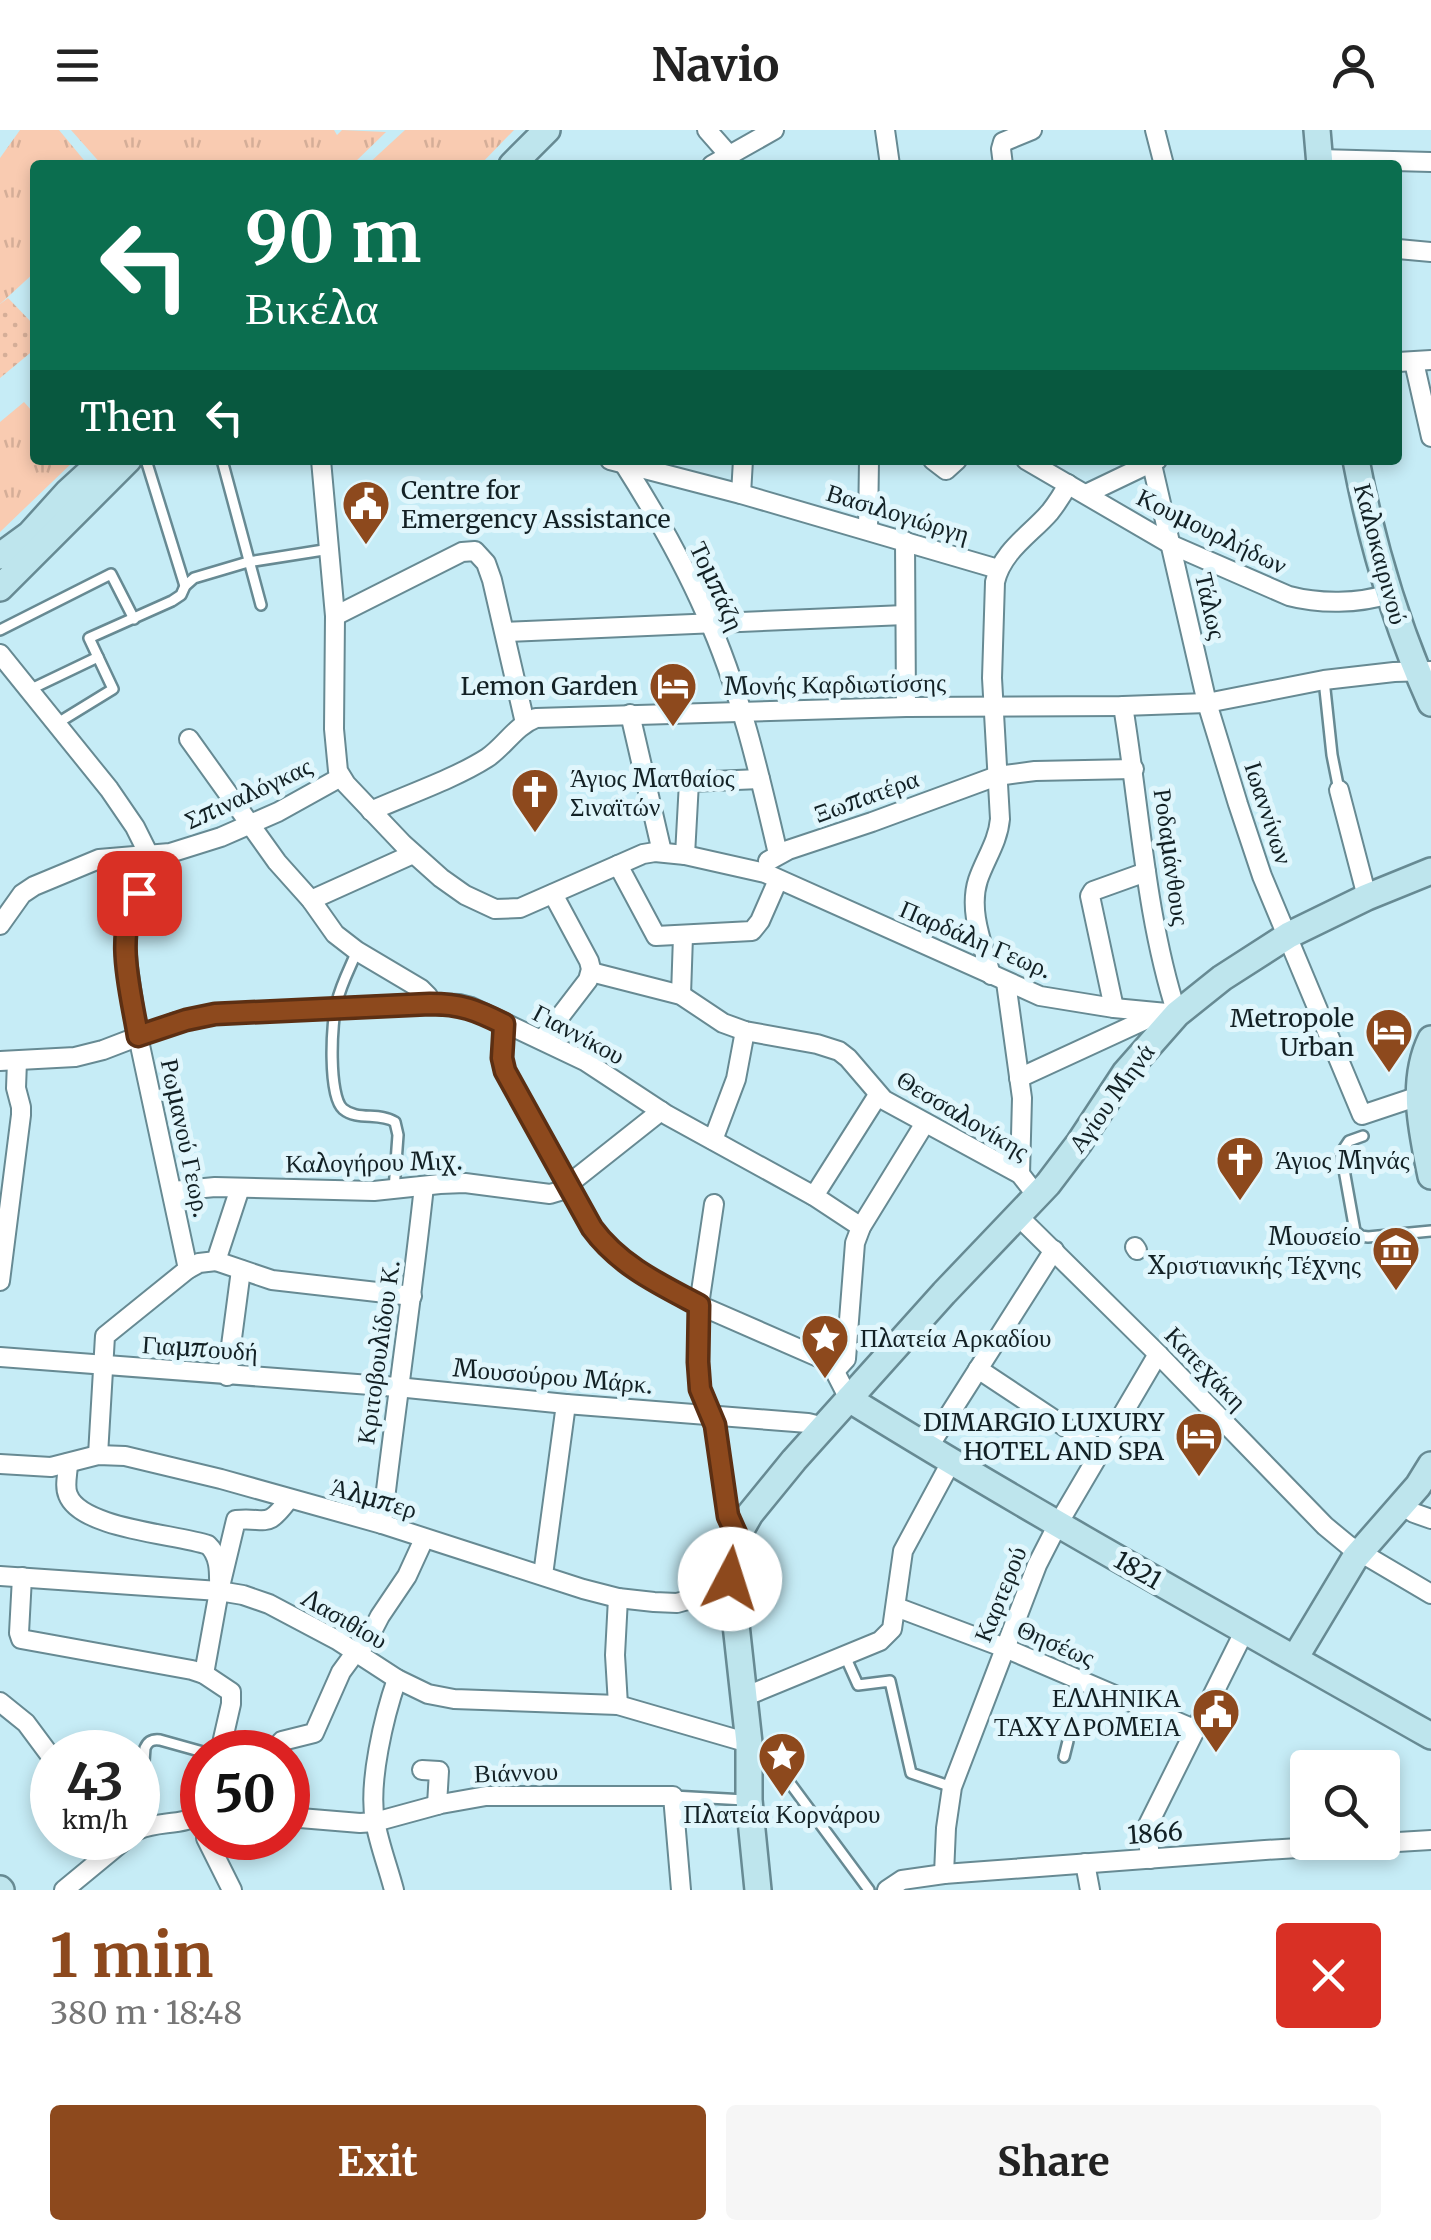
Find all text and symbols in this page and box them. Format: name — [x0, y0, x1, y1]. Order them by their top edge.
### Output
text: Navio — [652, 37, 779, 93]
icon: menu — [50, 38, 105, 93]
icon: person — [1326, 38, 1381, 93]
text: 90 m — [245, 193, 422, 281]
icon: left — [80, 200, 210, 330]
text: Βικέλα — [245, 280, 378, 336]
icon: left — [197, 390, 252, 445]
text: Then — [80, 394, 177, 441]
place label: Centre for Emergency Assistance — [401, 474, 671, 535]
street label: Βασιλογιώργη — [823, 476, 973, 550]
public building icon: Centre for Emergency Assistance — [340, 478, 392, 546]
street label: Καλοκαιρινού — [1347, 480, 1415, 628]
street label: Κουμουρλήδων — [1132, 481, 1292, 581]
street label: Τομπάζη — [683, 536, 751, 636]
street label: Τάλως — [1188, 569, 1234, 643]
hotel icon: Lemon Garden — [647, 660, 699, 728]
street label: Μονής Καρδιωτίσσης — [724, 666, 946, 702]
place label: Lemon Garden — [461, 670, 638, 702]
street label: Σπιναλόγκας — [179, 750, 317, 836]
street label: Ιωαννίνων — [1237, 758, 1301, 868]
place label: Άγιος Ματθαίος Σιναϊτών — [570, 762, 735, 823]
street label: Ξωπατέρα — [809, 762, 923, 830]
church icon: Άγιος Ματθαίος Σιναϊτών — [509, 766, 561, 834]
street label: Ροδαμάνθους — [1147, 786, 1197, 928]
pin — [97, 851, 182, 936]
icon: arrive — [112, 866, 167, 921]
street label: Παρδάλη Γεωρ. — [895, 893, 1057, 985]
street label: Γιαννίκου — [527, 996, 631, 1072]
place label: Metropole Urban — [1230, 1002, 1354, 1063]
hotel icon: Metropole Urban — [1363, 1006, 1415, 1074]
street label: Αγίου Μηνά — [1061, 1037, 1161, 1159]
street label: Ρωμανού Γεωρ. — [154, 1056, 218, 1220]
street label: Θεσσαλονίκης — [891, 1063, 1035, 1167]
church icon: Άγιος Μηνάς — [1214, 1134, 1266, 1202]
street label: Καλογήρου Μιχ. — [285, 1144, 463, 1180]
place label: Άγιος Μηνάς — [1275, 1144, 1410, 1176]
place label: Μουσείο Χριστιανικής Τέχνης — [1148, 1220, 1361, 1281]
museum icon: Μουσείο Χριστιανικής Τέχνης — [1370, 1224, 1422, 1292]
street label: Κριτοβουλίδου Κ. — [349, 1258, 407, 1446]
place icon: Πλατεία Αρκαδίου — [799, 1312, 851, 1380]
street label: Κατεχάκη — [1158, 1319, 1254, 1417]
place label: Πλατεία Αρκαδίου — [860, 1322, 1051, 1354]
street label: Γιαμπουδή — [141, 1328, 259, 1368]
street label: Μουσούρου Μάρκ. — [452, 1351, 654, 1401]
place label: DIMARGIO LUXURY HOTEL AND SPA — [923, 1406, 1165, 1467]
hotel icon: DIMARGIO LUXURY HOTEL AND SPA — [1173, 1410, 1225, 1478]
street label: Άλμπερ — [327, 1470, 421, 1526]
position arrow — [678, 1527, 782, 1631]
street label: Καρτερού — [966, 1541, 1034, 1647]
street label: 1821 — [1108, 1544, 1168, 1596]
street label: Λασιθίου — [296, 1581, 393, 1656]
street label: Θησέως — [1012, 1612, 1100, 1674]
place label: ΕΛΛΗΝΙΚΑ ΤΑΧΥΔΡΟΜΕΙΑ — [994, 1682, 1181, 1743]
public building icon: ΕΛΛΗΝΙΚΑ ΤΑΧΥΔΡΟΜΕΙΑ — [1190, 1686, 1242, 1754]
speed limit sign: 50 — [180, 1730, 310, 1860]
place icon: Πλατεία Κορνάρου — [756, 1730, 808, 1798]
map controls — [1290, 1750, 1400, 1860]
button: search — [1290, 1750, 1400, 1860]
text: 43 — [66, 1751, 124, 1814]
street label: Βιάννου — [473, 1755, 559, 1789]
place label: Πλατεία Κορνάρου — [684, 1798, 880, 1830]
text: km/h — [62, 1804, 128, 1836]
street label: 1866 — [1126, 1815, 1184, 1851]
text: 1 min — [50, 1918, 213, 1993]
button: close — [1276, 1923, 1381, 2028]
text: 380 m · 18:48 — [50, 1993, 242, 2033]
button: Exit — [50, 2105, 706, 2220]
button: Share — [726, 2105, 1381, 2220]

